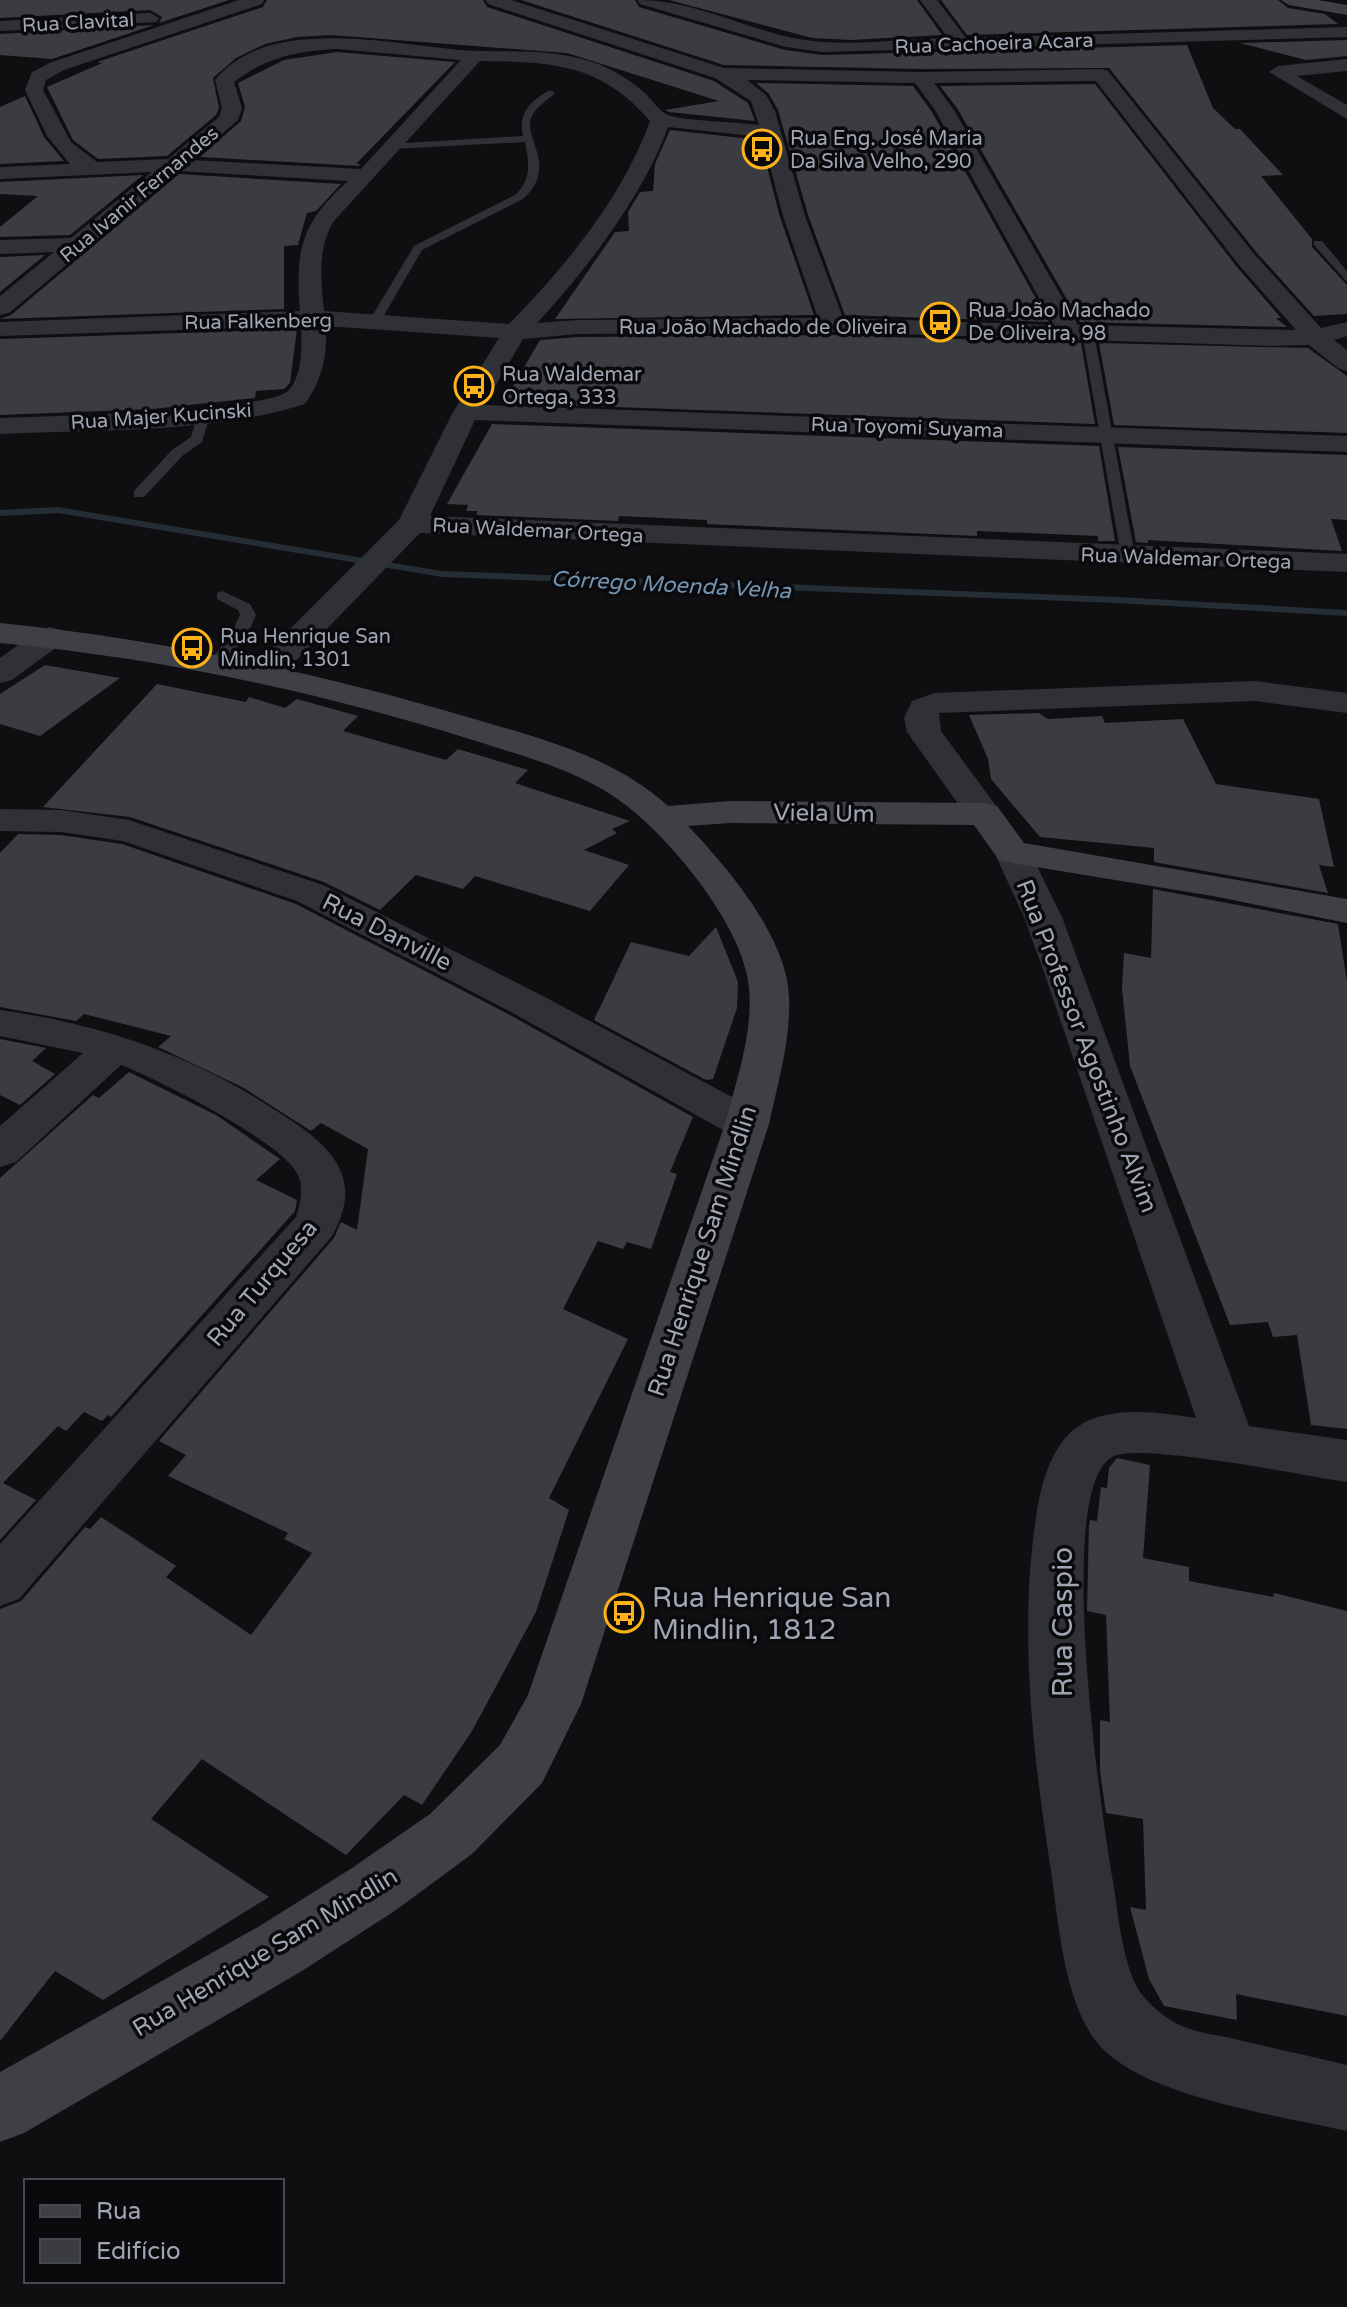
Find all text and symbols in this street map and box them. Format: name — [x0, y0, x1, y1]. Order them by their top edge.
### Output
street label: Rua Clavital — [21, 8, 135, 38]
street label: Rua Cachoeira Acara — [894, 29, 1094, 59]
street label: Rua Ivanir Fernandes — [55, 121, 224, 268]
place label: Rua Eng. José Maria Da Silva Velho, 290 — [790, 127, 983, 174]
bus stop icon: Rua Eng. José Maria Da Silva Velho, 290 — [741, 128, 783, 170]
place label: Rua João Machado De Oliveira, 98 — [968, 299, 1150, 346]
bus stop icon: Rua João Machado De Oliveira, 98 — [919, 301, 961, 343]
street label: Rua Falkenberg — [184, 309, 332, 335]
street label: Rua João Machado de Oliveira — [619, 316, 907, 340]
place label: Rua Waldemar Ortega, 333 — [502, 363, 642, 410]
bus stop icon: Rua Waldemar Ortega, 333 — [453, 365, 495, 407]
street label: Rua Majer Kucinski — [70, 399, 252, 435]
street label: Rua Toyomi Suyama — [810, 413, 1004, 443]
street label: Rua Waldemar Ortega — [432, 513, 644, 549]
street label: Rua Waldemar Ortega — [1080, 543, 1292, 575]
water label: Córrego Moenda Velha — [550, 566, 792, 604]
place label: Rua Henrique San Mindlin, 1301 — [220, 625, 391, 672]
bus stop icon: Rua Henrique San Mindlin, 1301 — [171, 627, 213, 669]
street label: Viela Um — [773, 798, 875, 829]
street label: Rua Professor Agostinho Alvim — [1010, 876, 1164, 1217]
street label: Rua Danville — [317, 887, 456, 977]
street label: Rua Henrique Sam Mindlin — [642, 1102, 763, 1400]
street label: Rua Turquesa — [201, 1214, 324, 1353]
street label: Rua Caspio — [1046, 1547, 1080, 1697]
place label: Rua Henrique San Mindlin, 1812 — [652, 1581, 891, 1647]
bus stop icon: Rua Henrique San Mindlin, 1812 — [603, 1592, 645, 1634]
street label: Rua Henrique Sam Mindlin — [128, 1862, 403, 2043]
legend — [24, 2179, 284, 2283]
text: Rua — [96, 2197, 141, 2226]
text: Edifício — [96, 2237, 181, 2266]

